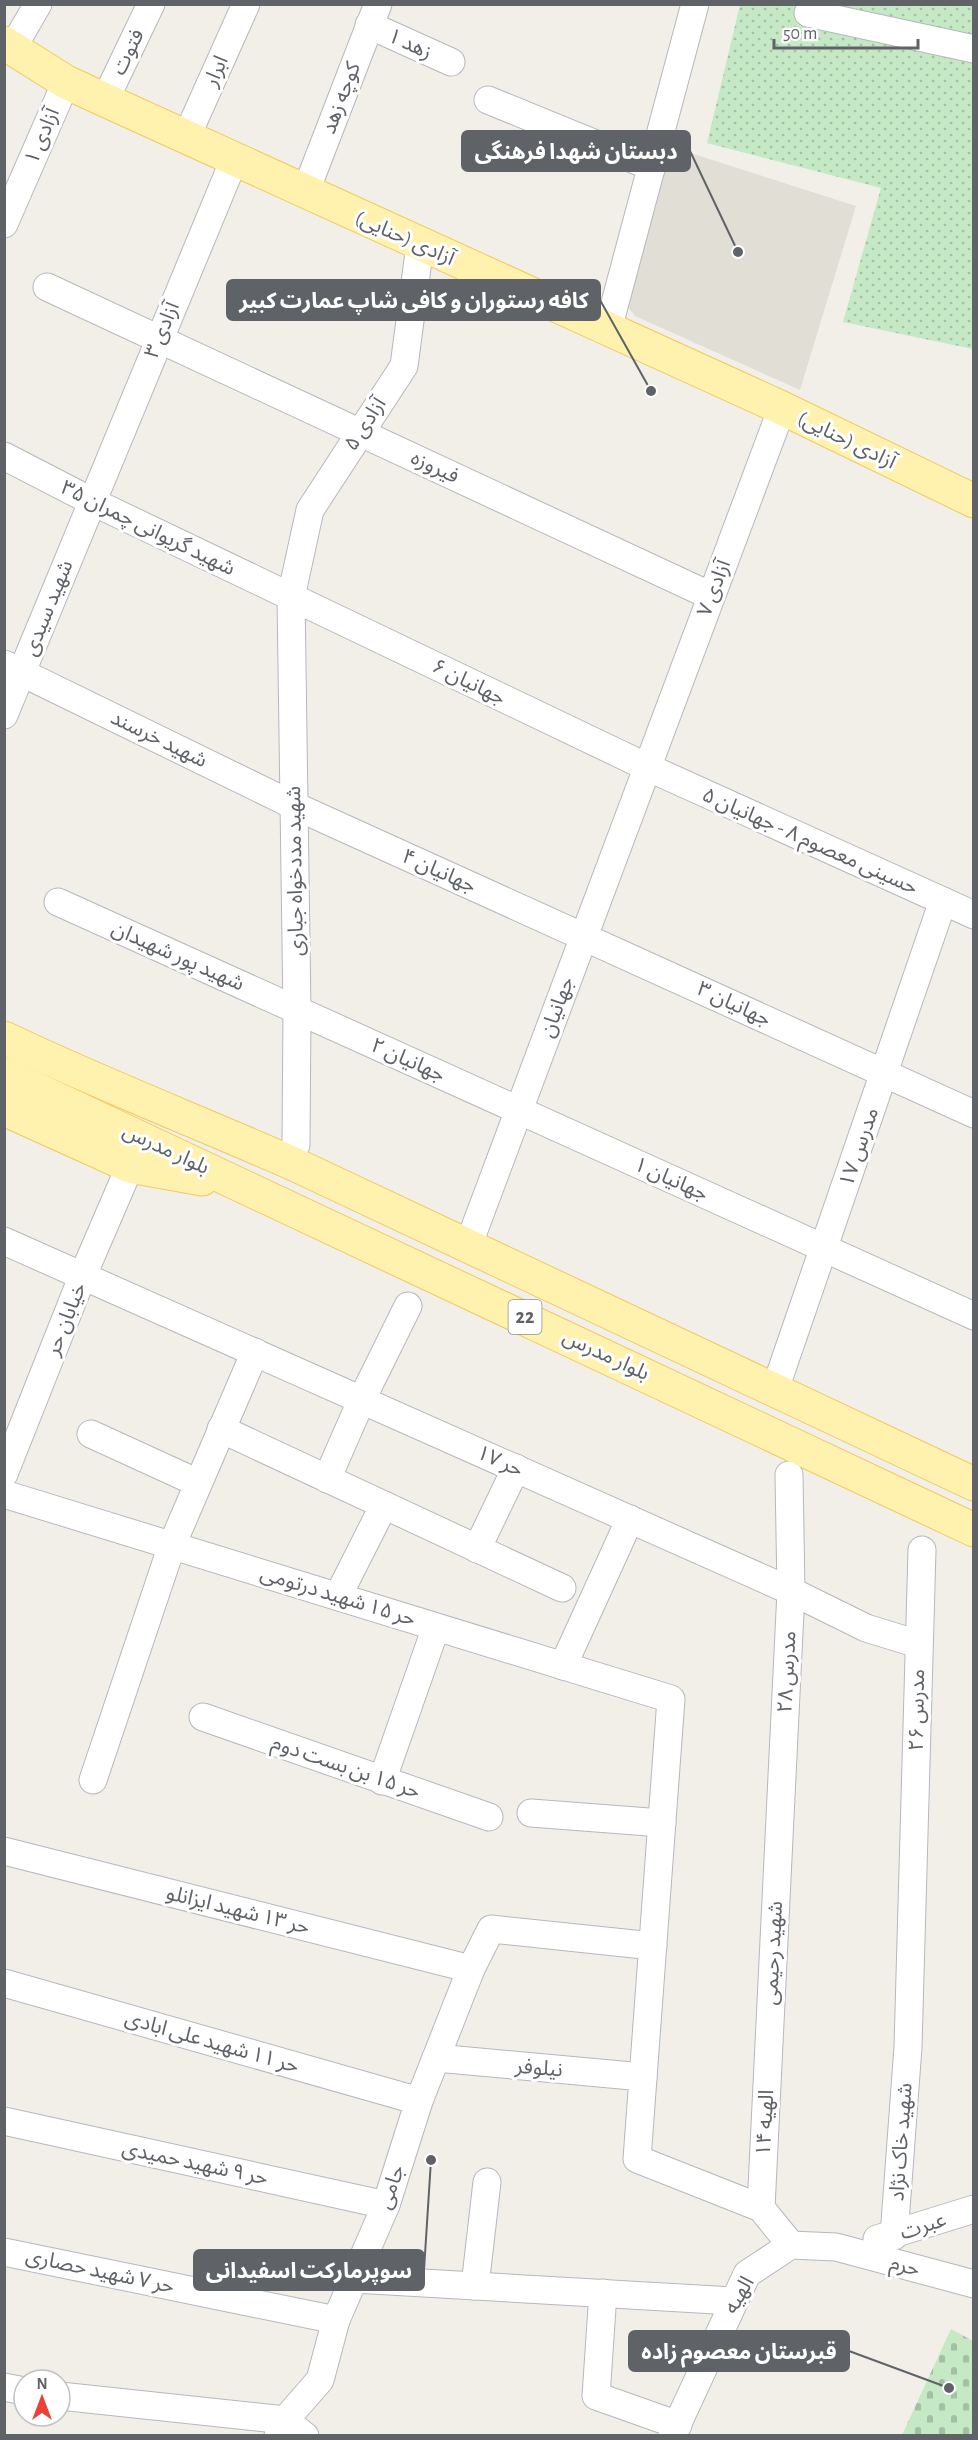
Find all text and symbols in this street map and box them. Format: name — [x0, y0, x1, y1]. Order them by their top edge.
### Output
scale bar — [774, 12, 918, 50]
street label: زهد ۱ — [384, 25, 435, 64]
text: 50 m — [783, 25, 817, 43]
street label: فتوت — [108, 26, 149, 79]
street label: ابرار — [200, 52, 233, 91]
street label: کوچه زهد — [318, 59, 366, 137]
street label: آزادی ۱ — [19, 103, 64, 167]
callout: دبستان شهدا فرهنگی — [462, 131, 690, 171]
text: دبستان شهدا فرهنگی — [474, 139, 678, 164]
street label: آزادی (حنایی) — [352, 205, 459, 271]
callout: کافه رستوران و کافی شاپ عمارت کبیر — [227, 280, 600, 320]
text: کافه رستوران و کافی شاپ عمارت کبیر — [238, 289, 590, 315]
street label: آزادی ۳ — [139, 297, 184, 361]
street label: آزادی ۵ — [339, 392, 391, 455]
street label: آزادی (حنایی) — [794, 406, 901, 474]
street label: فیروزه — [407, 447, 462, 488]
street label: شهید گریوانی چمران ۳۵ — [57, 476, 239, 581]
street label: آزادی ۷ — [692, 555, 736, 619]
street label: شهید سیدی — [19, 557, 78, 659]
street label: جهانیان ۶ — [429, 655, 509, 710]
street label: شهید خرسند — [107, 707, 211, 772]
street label: حسینی معصوم ۸ - جهانیان ۵ — [697, 784, 921, 903]
street label: شهید مددخواه جباری — [283, 786, 308, 956]
street label: جهانیان ۴ — [398, 845, 479, 897]
street label: شهید پور شهیدان — [108, 917, 247, 997]
street label: جهانیان — [536, 974, 579, 1041]
street label: جهانیان ۳ — [694, 978, 774, 1031]
street label: جهانیان ۲ — [367, 1034, 448, 1086]
street label: مدرس ۱۷ — [836, 1105, 883, 1190]
street label: بلوار مدرس — [119, 1120, 212, 1179]
street label: جهانیان ۱ — [630, 1153, 711, 1205]
street label: خیابان حر — [42, 1280, 91, 1360]
road number: 22 — [508, 1300, 542, 1334]
street label: بلوار مدرس — [559, 1326, 652, 1385]
street label: حر ۱۷ — [473, 1442, 526, 1481]
street label: حر ۱۵ شهید درتومی — [258, 1562, 418, 1631]
street label: مدرس ۲۸ — [774, 1630, 801, 1714]
street label: مدرس ۲۶ — [906, 1669, 929, 1751]
street label: حر ۱۵ بن بست دوم — [267, 1732, 423, 1807]
street label: حر ۱۳ شهید ایزانلو — [164, 1882, 312, 1939]
street label: شهید رحیمی — [760, 1900, 787, 2006]
street label: حر ۱۱ شهید علی ابادی — [122, 2007, 301, 2078]
street label: نیلوفر — [513, 2055, 564, 2082]
street label: شهید خاک نژاد — [886, 2082, 917, 2202]
street label: الهیه ۱۴ — [753, 2089, 778, 2157]
street label: حر ۹ شهید حمیدی — [120, 2137, 270, 2190]
street label: جامی — [374, 2162, 409, 2212]
street label: عبرت — [897, 2209, 949, 2244]
street label: حر ۷ شهید حصاری — [24, 2245, 176, 2298]
callout: سوپرمارکت اسفیدانی — [194, 2250, 424, 2290]
street label: حرم — [886, 2252, 922, 2285]
text: سوپرمارکت اسفیدانی — [206, 2260, 412, 2285]
street label: الهیه — [720, 2273, 759, 2318]
callout: قبرستان معصوم زاده — [629, 2331, 849, 2371]
text: قبرستان معصوم زاده — [641, 2340, 837, 2368]
north arrow — [12, 2368, 72, 2428]
text: N — [36, 2376, 48, 2392]

